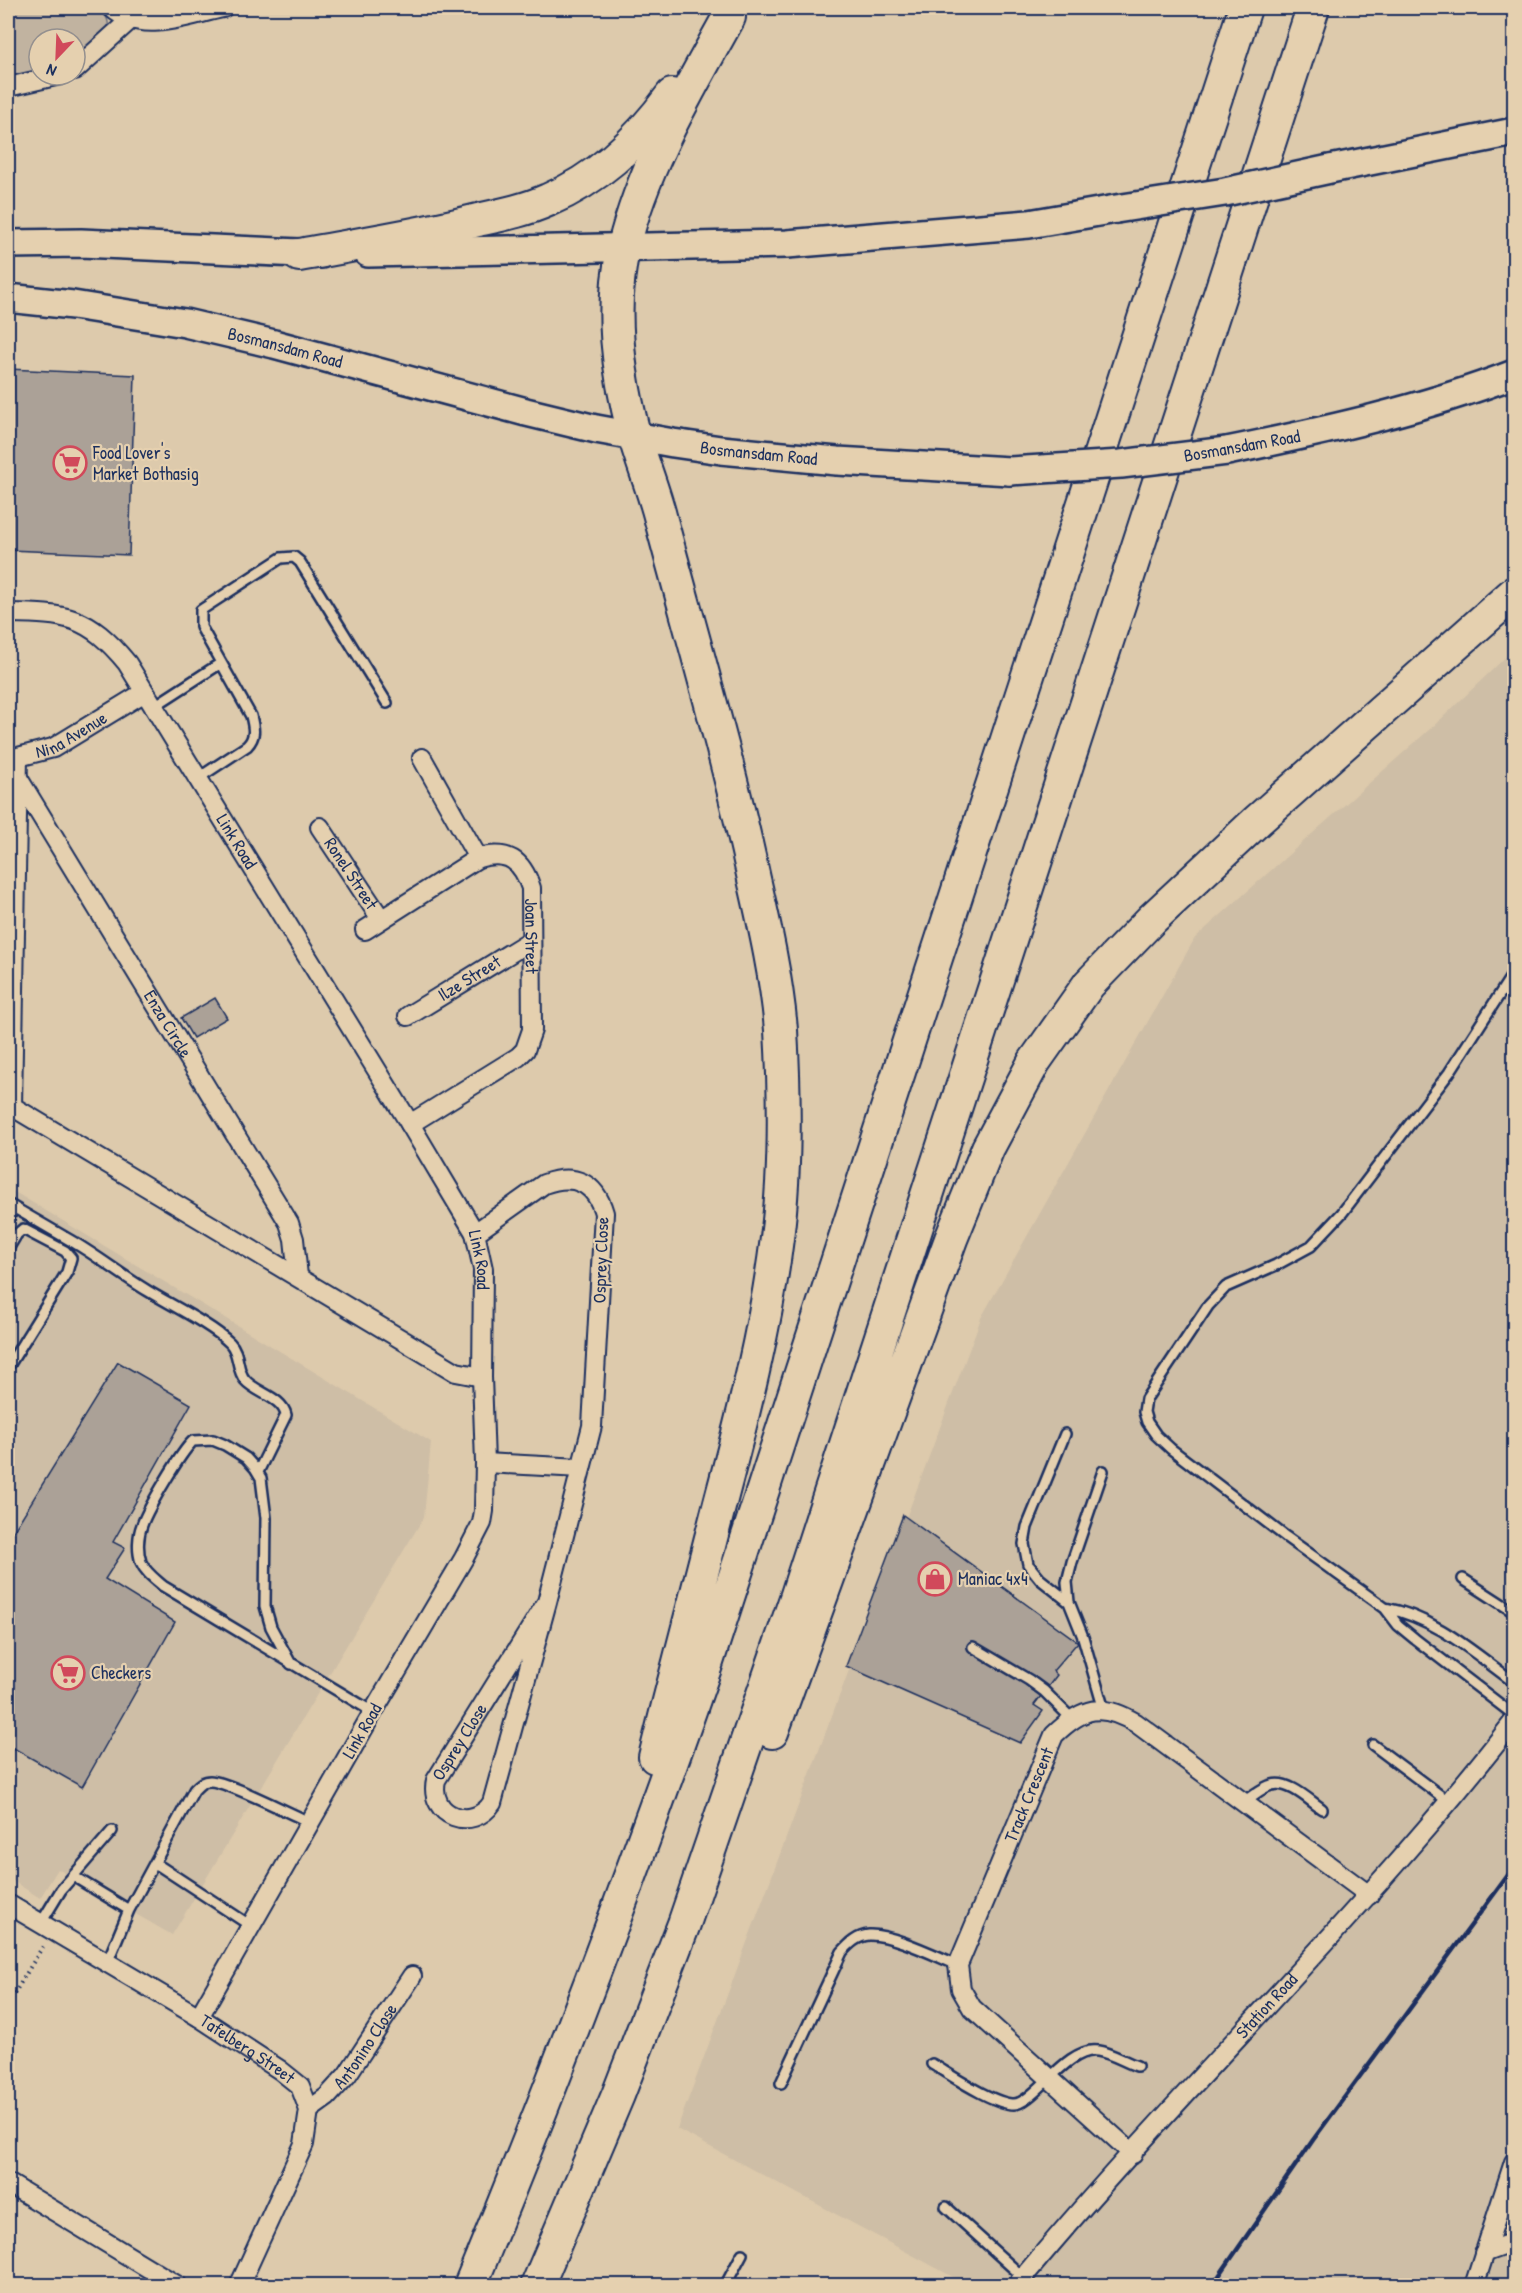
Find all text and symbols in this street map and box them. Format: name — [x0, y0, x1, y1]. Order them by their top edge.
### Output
north arrow — [27, 27, 87, 87]
text: N — [42, 59, 59, 83]
street label: Bosmansdam Road — [225, 321, 346, 374]
street label: Bosmansdam Road — [1182, 423, 1302, 468]
street label: Bosmansdam Road — [699, 434, 819, 471]
place label: Food Lover's Market Bothasig — [92, 440, 199, 486]
supermarket icon: Food Lover's Market Bothasig — [52, 445, 88, 481]
street label: Nina Avenue — [33, 705, 111, 764]
street label: Link Road — [211, 809, 263, 873]
street label: Ronel Street — [318, 832, 385, 915]
street label: Joan Street — [519, 898, 545, 974]
street label: Ilze Street — [433, 948, 506, 1007]
street label: Enza Circle — [138, 985, 198, 1062]
street label: Osprey Close — [586, 1216, 615, 1304]
street label: Link Road — [463, 1228, 496, 1290]
shop icon: Maniac 4x4 — [917, 1561, 953, 1597]
place label: Maniac 4x4 — [958, 1566, 1028, 1591]
supermarket icon: Checkers — [50, 1655, 86, 1691]
place label: Checkers — [91, 1660, 151, 1685]
street label: Osprey Close — [426, 1698, 493, 1785]
street label: Link Road — [336, 1699, 387, 1763]
street label: Track Crescent — [998, 1743, 1060, 1846]
street label: Station Road — [1230, 1967, 1303, 2044]
street label: Antonino Close — [327, 1998, 403, 2094]
street label: Tafelberg Street — [195, 2008, 301, 2090]

